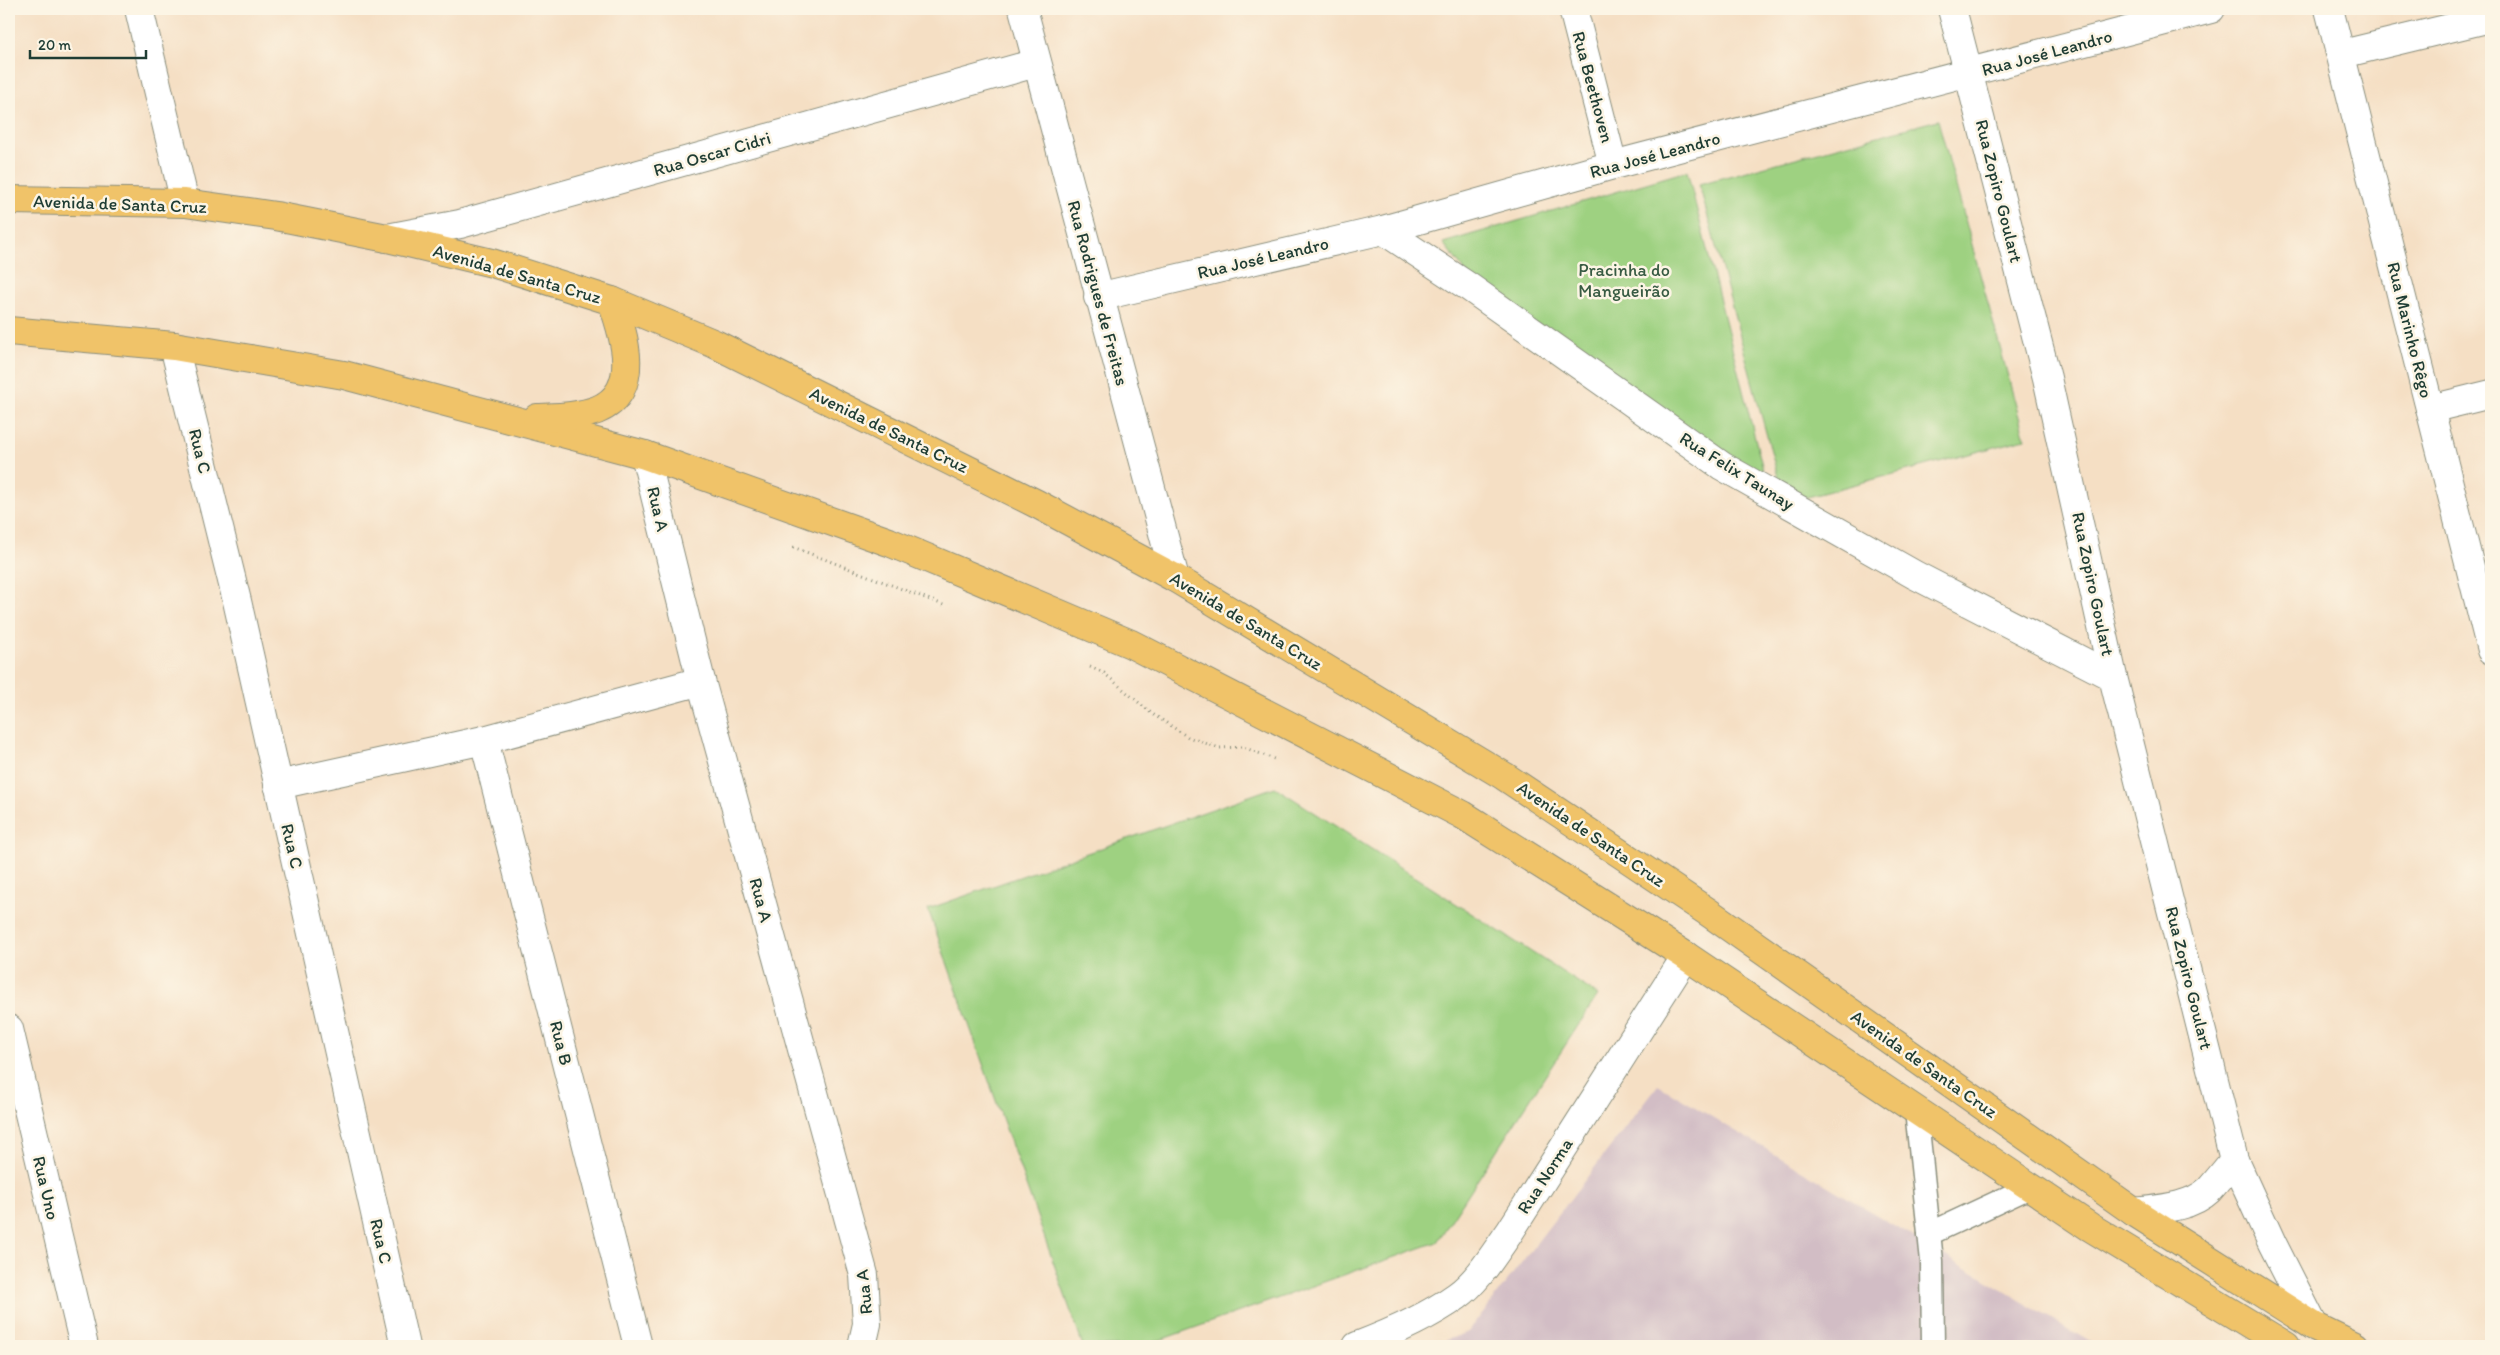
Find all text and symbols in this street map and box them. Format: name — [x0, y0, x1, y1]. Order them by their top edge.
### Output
street label: Rua José Leandro — [1979, 25, 2115, 81]
scale bar — [30, 28, 146, 60]
street label: Rua Beethoven — [1568, 29, 1618, 145]
text: 20 m — [38, 36, 72, 54]
street label: Rua Zopiro Goulart — [1971, 117, 2027, 265]
street label: Rua Oscar Cidri — [651, 127, 773, 181]
street label: Rua José Leandro — [1587, 127, 1723, 183]
street label: Avenida de Santa Cruz — [33, 190, 207, 218]
street label: Rua Rodrigues de Freitas — [1063, 198, 1133, 388]
street label: Rua José Leandro — [1195, 232, 1331, 284]
street label: Avenida de Santa Cruz — [431, 239, 603, 309]
park label: Pracinha do Mangueirão — [1578, 259, 1670, 302]
street label: Rua Marinho Rêgo — [2382, 260, 2438, 400]
street label: Avenida de Santa Cruz — [806, 382, 972, 478]
street label: Rua C — [184, 426, 216, 476]
street label: Rua Felix Taunay — [1676, 427, 1799, 515]
street label: Rua A — [642, 484, 674, 534]
street label: Rua Zopiro Goulart — [2067, 510, 2119, 658]
street label: Avenida de Santa Cruz — [1166, 567, 1326, 675]
street label: Avenida de Santa Cruz — [1513, 776, 1669, 892]
street label: Rua C — [276, 821, 308, 871]
street label: Rua A — [745, 875, 778, 925]
street label: Rua Zopiro Goulart — [2161, 904, 2217, 1052]
street label: Avenida de Santa Cruz — [1847, 1005, 2001, 1123]
street label: Rua B — [545, 1018, 577, 1068]
street label: Rua Norma — [1512, 1133, 1578, 1218]
street label: Rua Uno — [28, 1154, 64, 1222]
street label: Rua C — [365, 1216, 397, 1266]
street label: Rua A — [851, 1268, 877, 1316]

